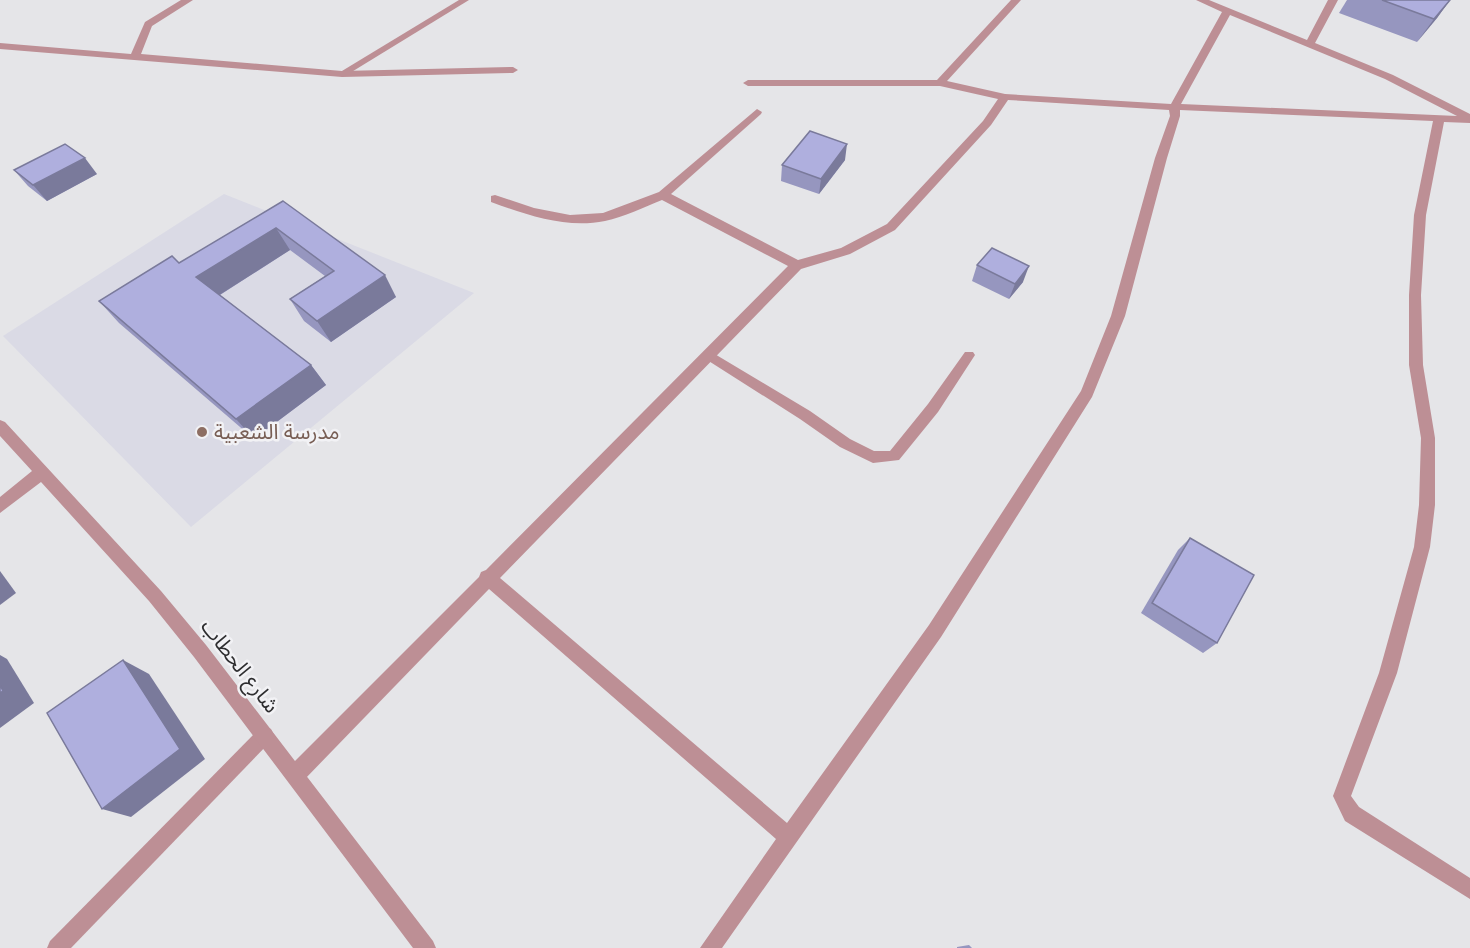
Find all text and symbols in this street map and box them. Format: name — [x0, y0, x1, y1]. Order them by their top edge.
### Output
place label: مدرسة الشعبية — [214, 419, 340, 444]
marker: مدرسة الشعبية — [195, 425, 209, 439]
street label: شارع الحطاب — [194, 614, 285, 719]

